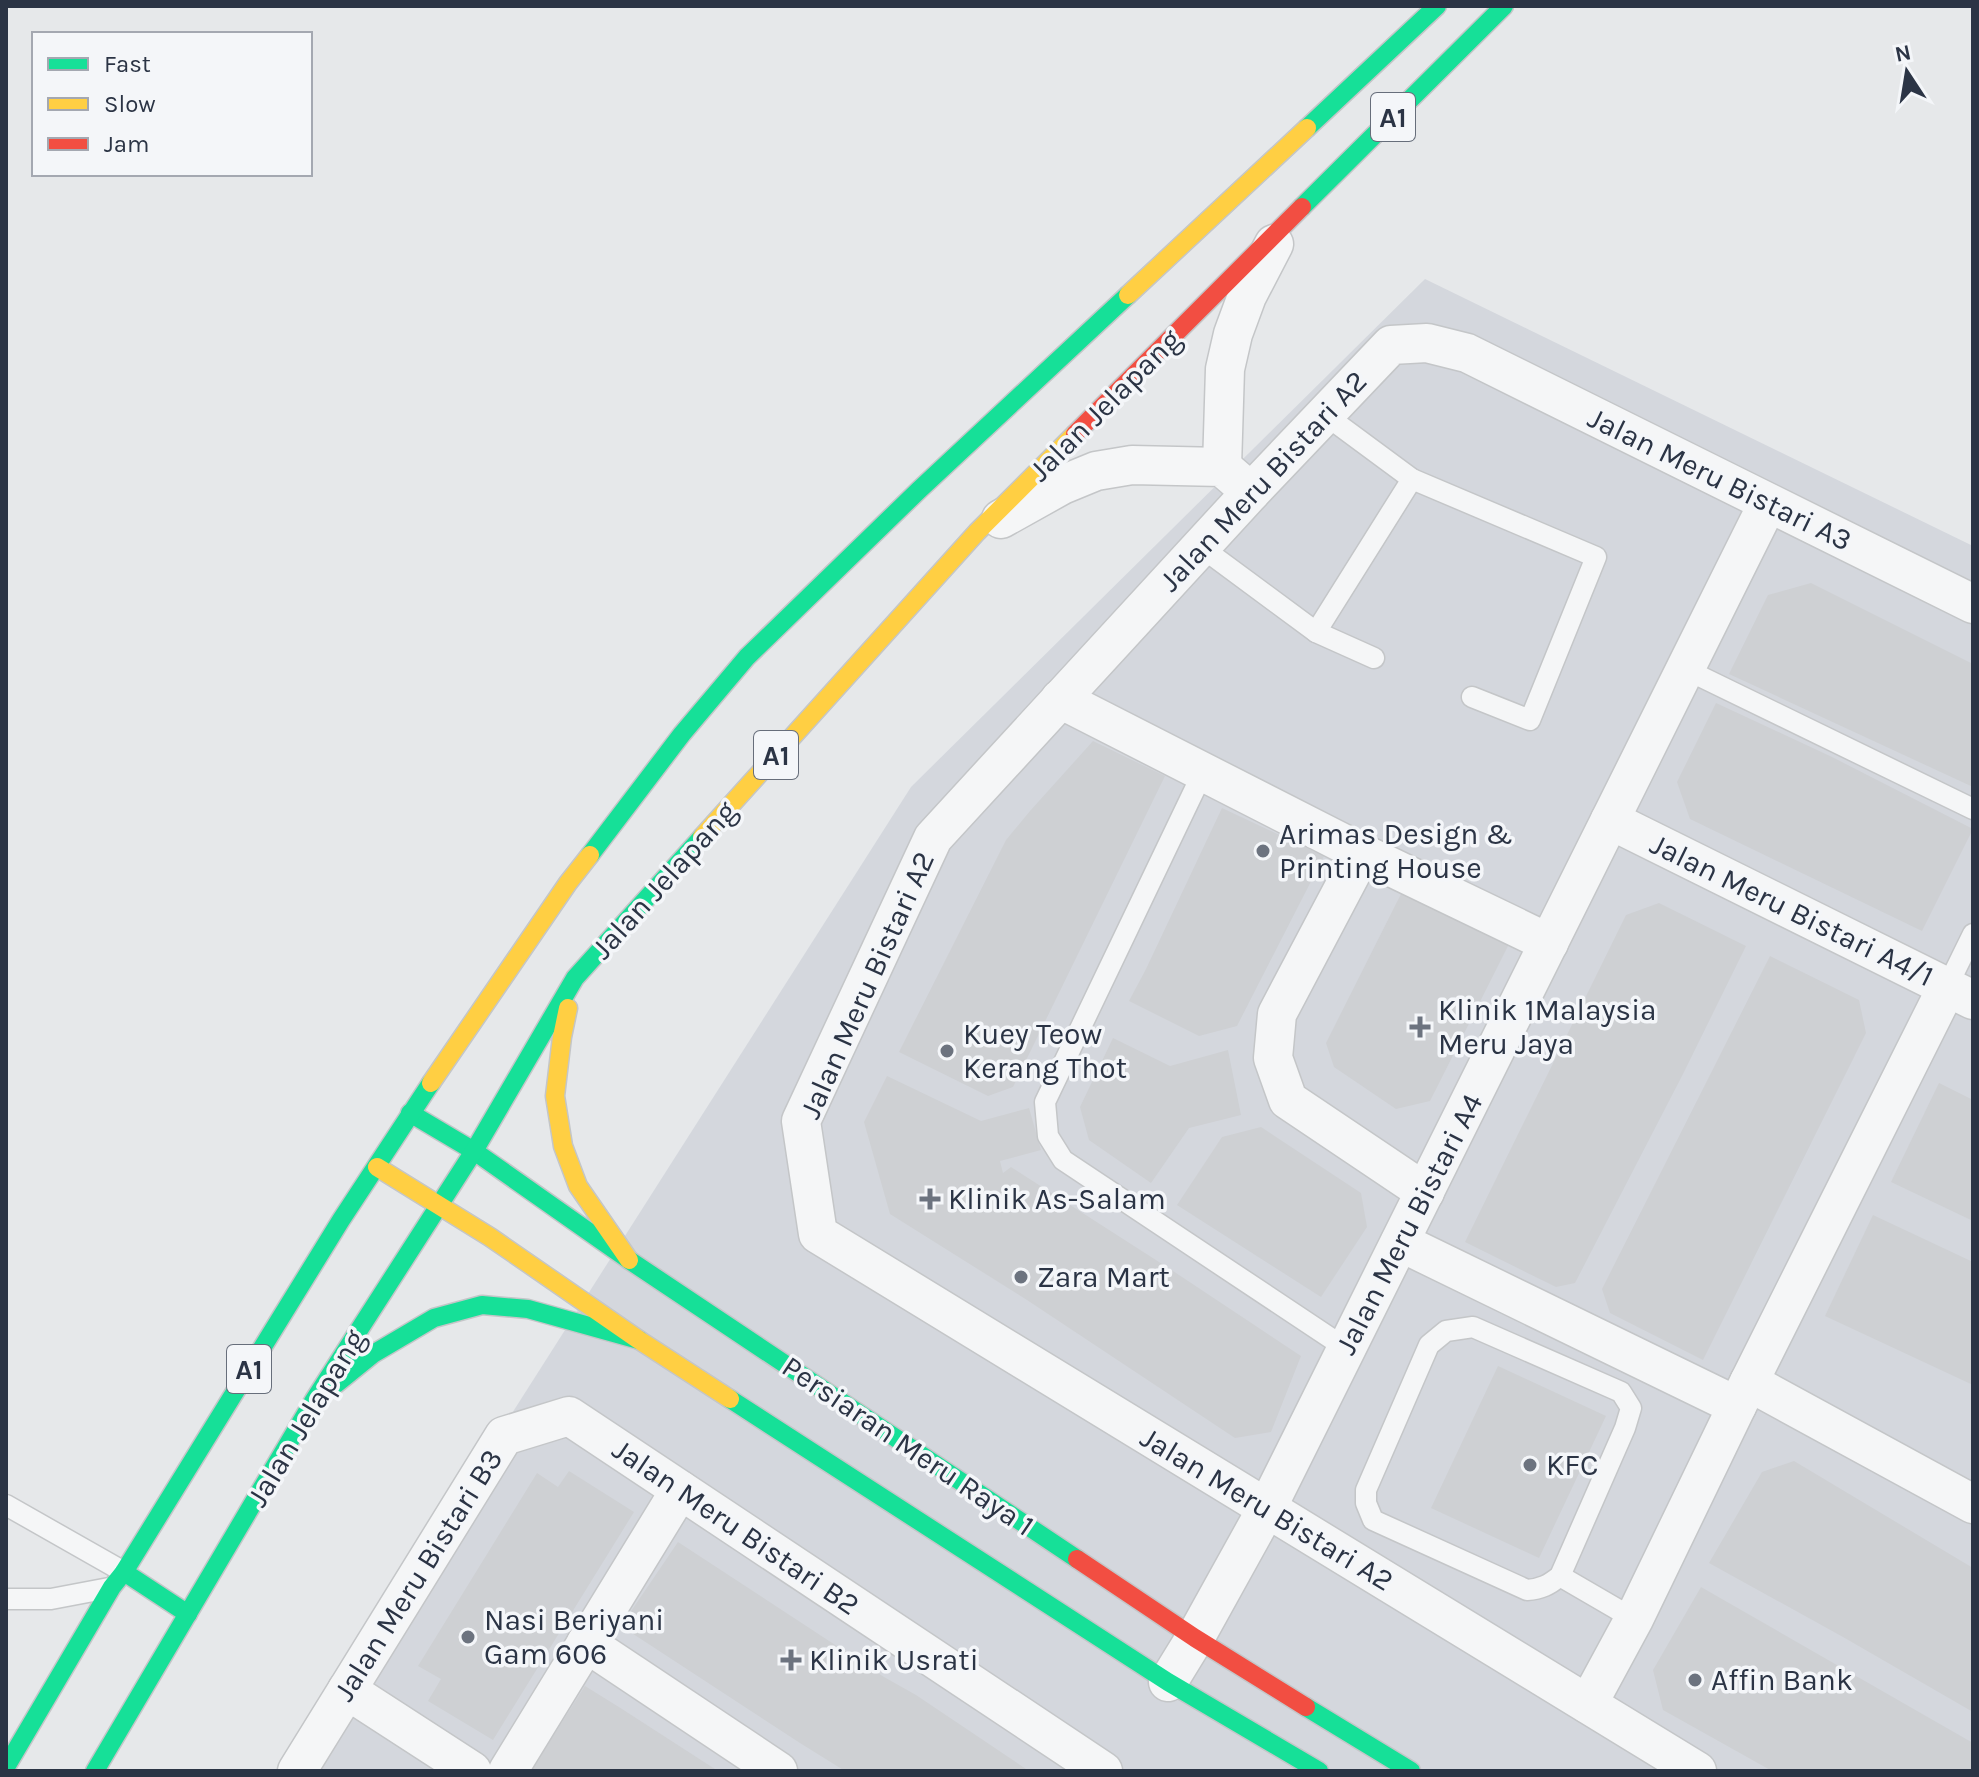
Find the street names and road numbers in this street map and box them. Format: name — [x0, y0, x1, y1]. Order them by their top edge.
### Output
road number: A1 — [1371, 93, 1415, 141]
street label: Jalan Jelapang — [1021, 321, 1189, 489]
street label: Jalan Meru Bistari A2 — [1151, 363, 1375, 599]
street label: Jalan Meru Bistari A3 — [1582, 400, 1858, 558]
road number: A1 — [754, 731, 798, 779]
street label: Jalan Jelapang — [584, 793, 744, 966]
street label: Jalan Meru Bistari A4/1 — [1645, 826, 1939, 994]
street label: Jalan Meru Bistari A2 — [792, 846, 942, 1124]
street label: Jalan Meru Bistari A4 — [1328, 1087, 1490, 1360]
street label: Jalan Jelapang — [239, 1323, 373, 1513]
road number: A1 — [227, 1345, 271, 1393]
street label: Persiaran Meru Raya 1 — [775, 1348, 1041, 1544]
street label: Jalan Meru Bistari A2 — [1134, 1419, 1400, 1599]
street label: Jalan Meru Bistari B2 — [606, 1431, 866, 1623]
street label: Jalan Meru Bistari B3 — [326, 1442, 510, 1708]

